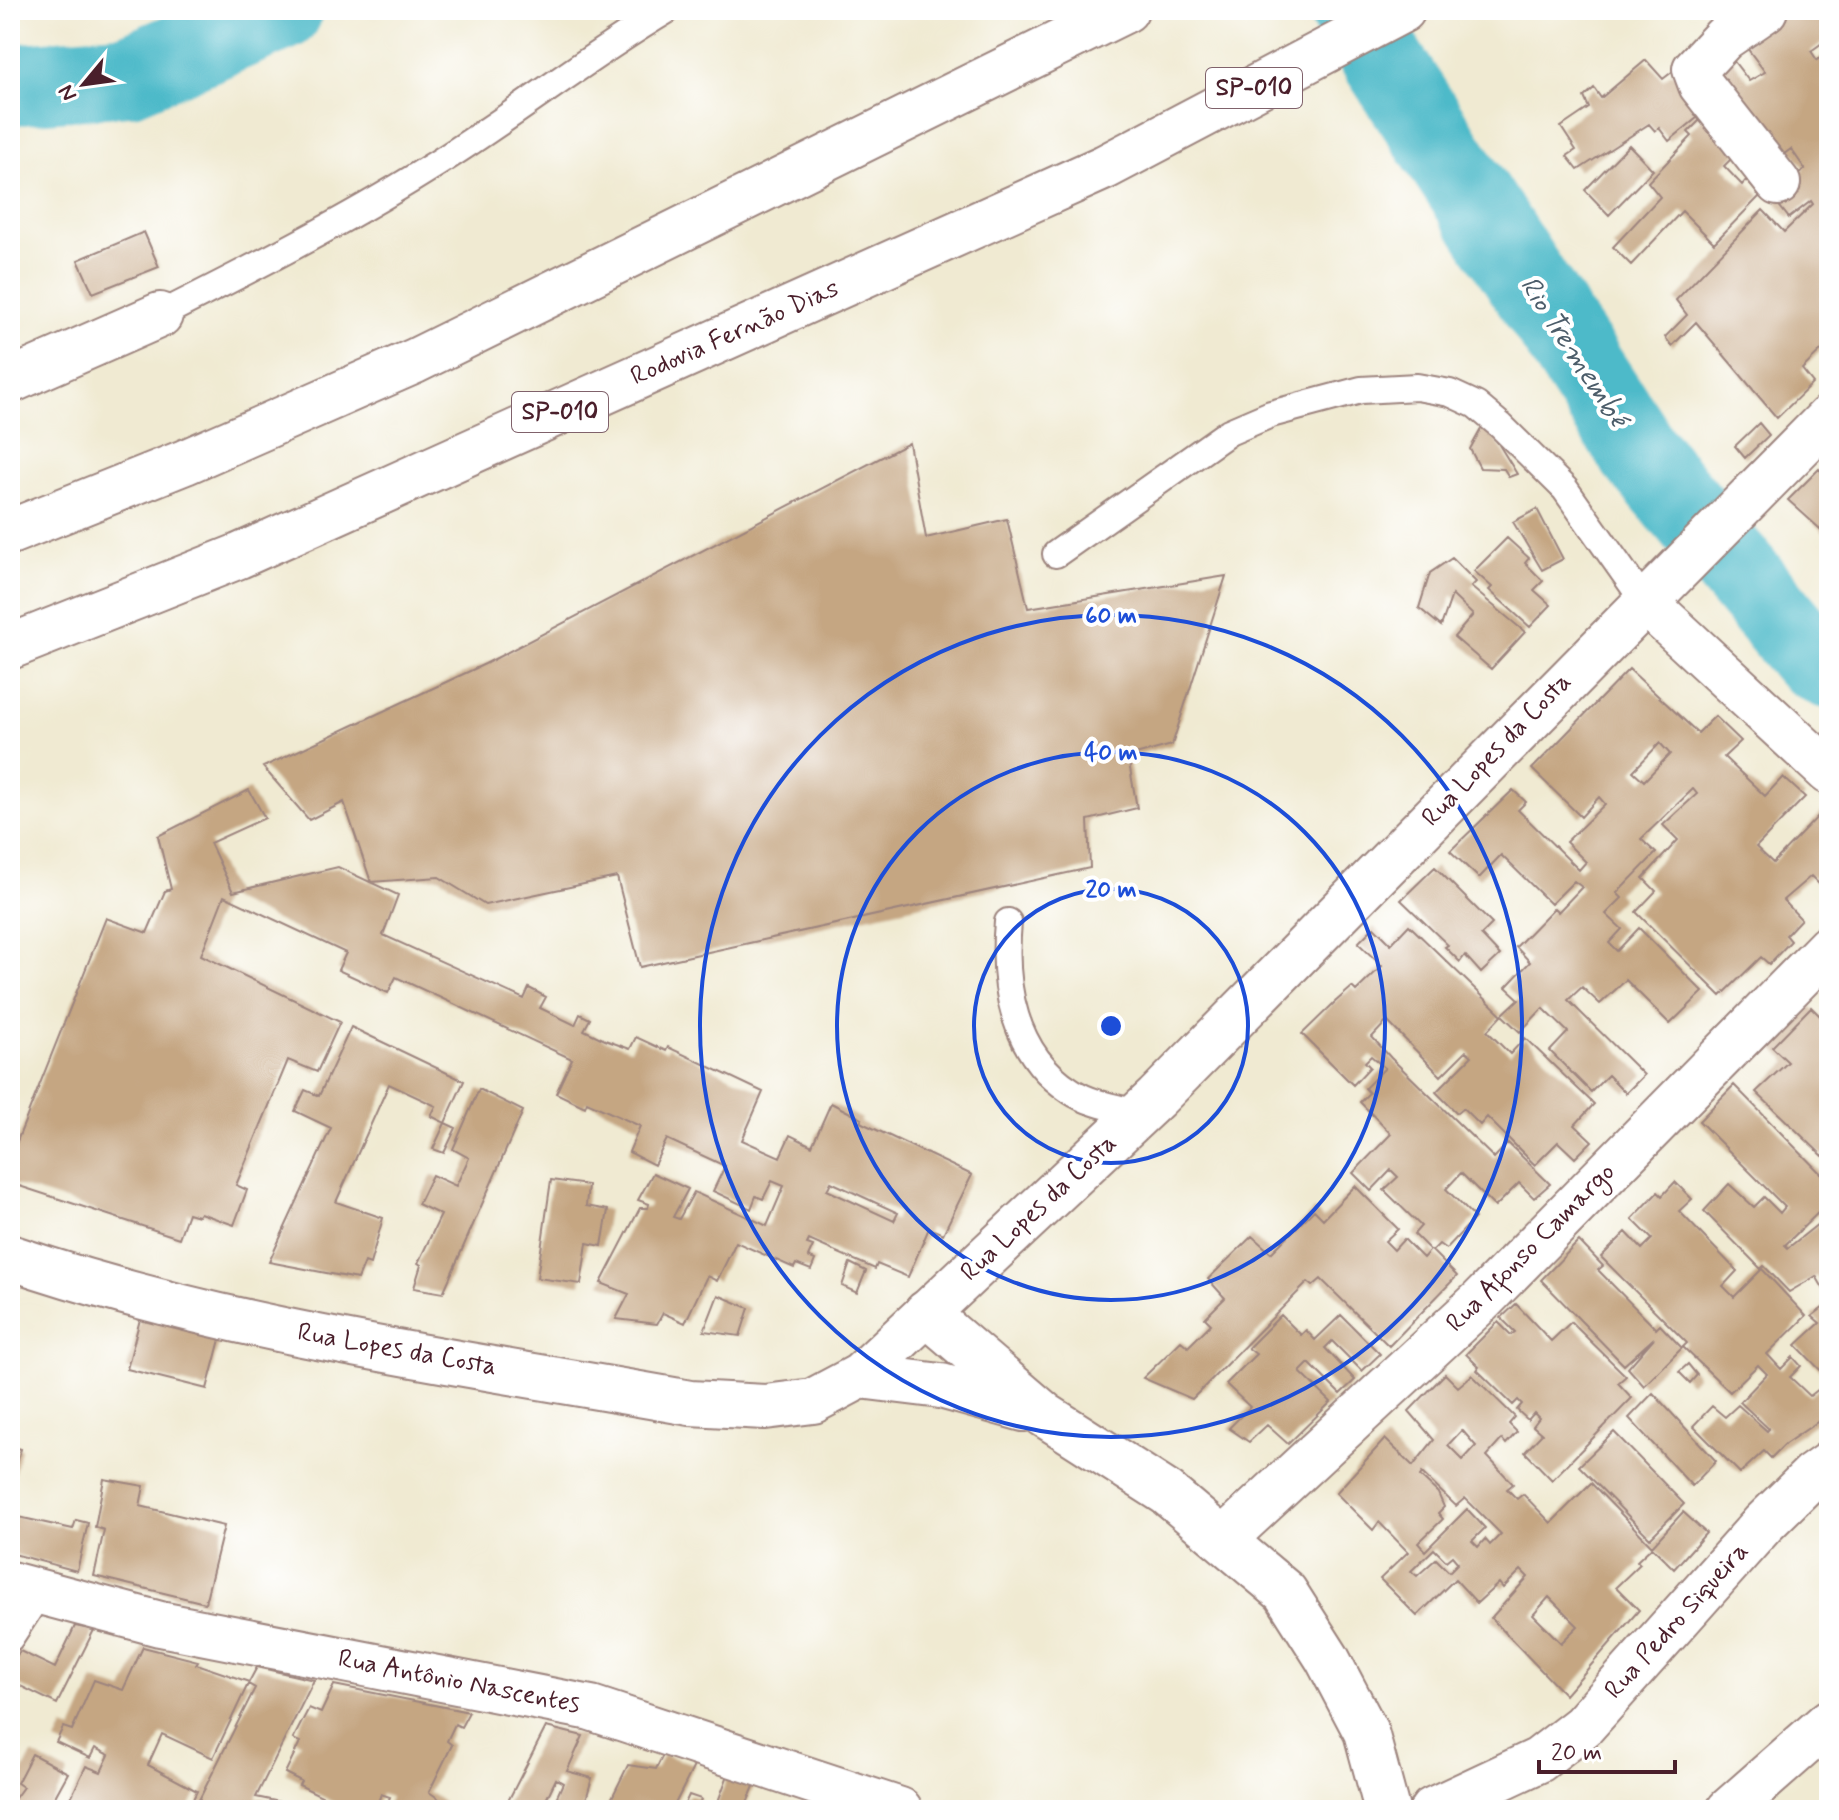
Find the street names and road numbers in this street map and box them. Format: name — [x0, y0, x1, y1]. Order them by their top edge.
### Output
road number: SP-010 — [1206, 68, 1302, 108]
street label: Rodovia Fernão Dias — [626, 272, 844, 394]
road number: SP-010 — [512, 392, 608, 432]
street label: Rua Lopes da Costa — [1415, 666, 1579, 834]
street label: Rua Lopes da Costa — [954, 1127, 1124, 1289]
street label: Rua Afonso Camargo — [1439, 1156, 1624, 1341]
street label: Rua Lopes da Costa — [295, 1316, 499, 1384]
street label: Rua Pedro Siqueira — [1597, 1535, 1757, 1707]
street label: Rua Antônio Nascentes — [335, 1642, 583, 1722]

